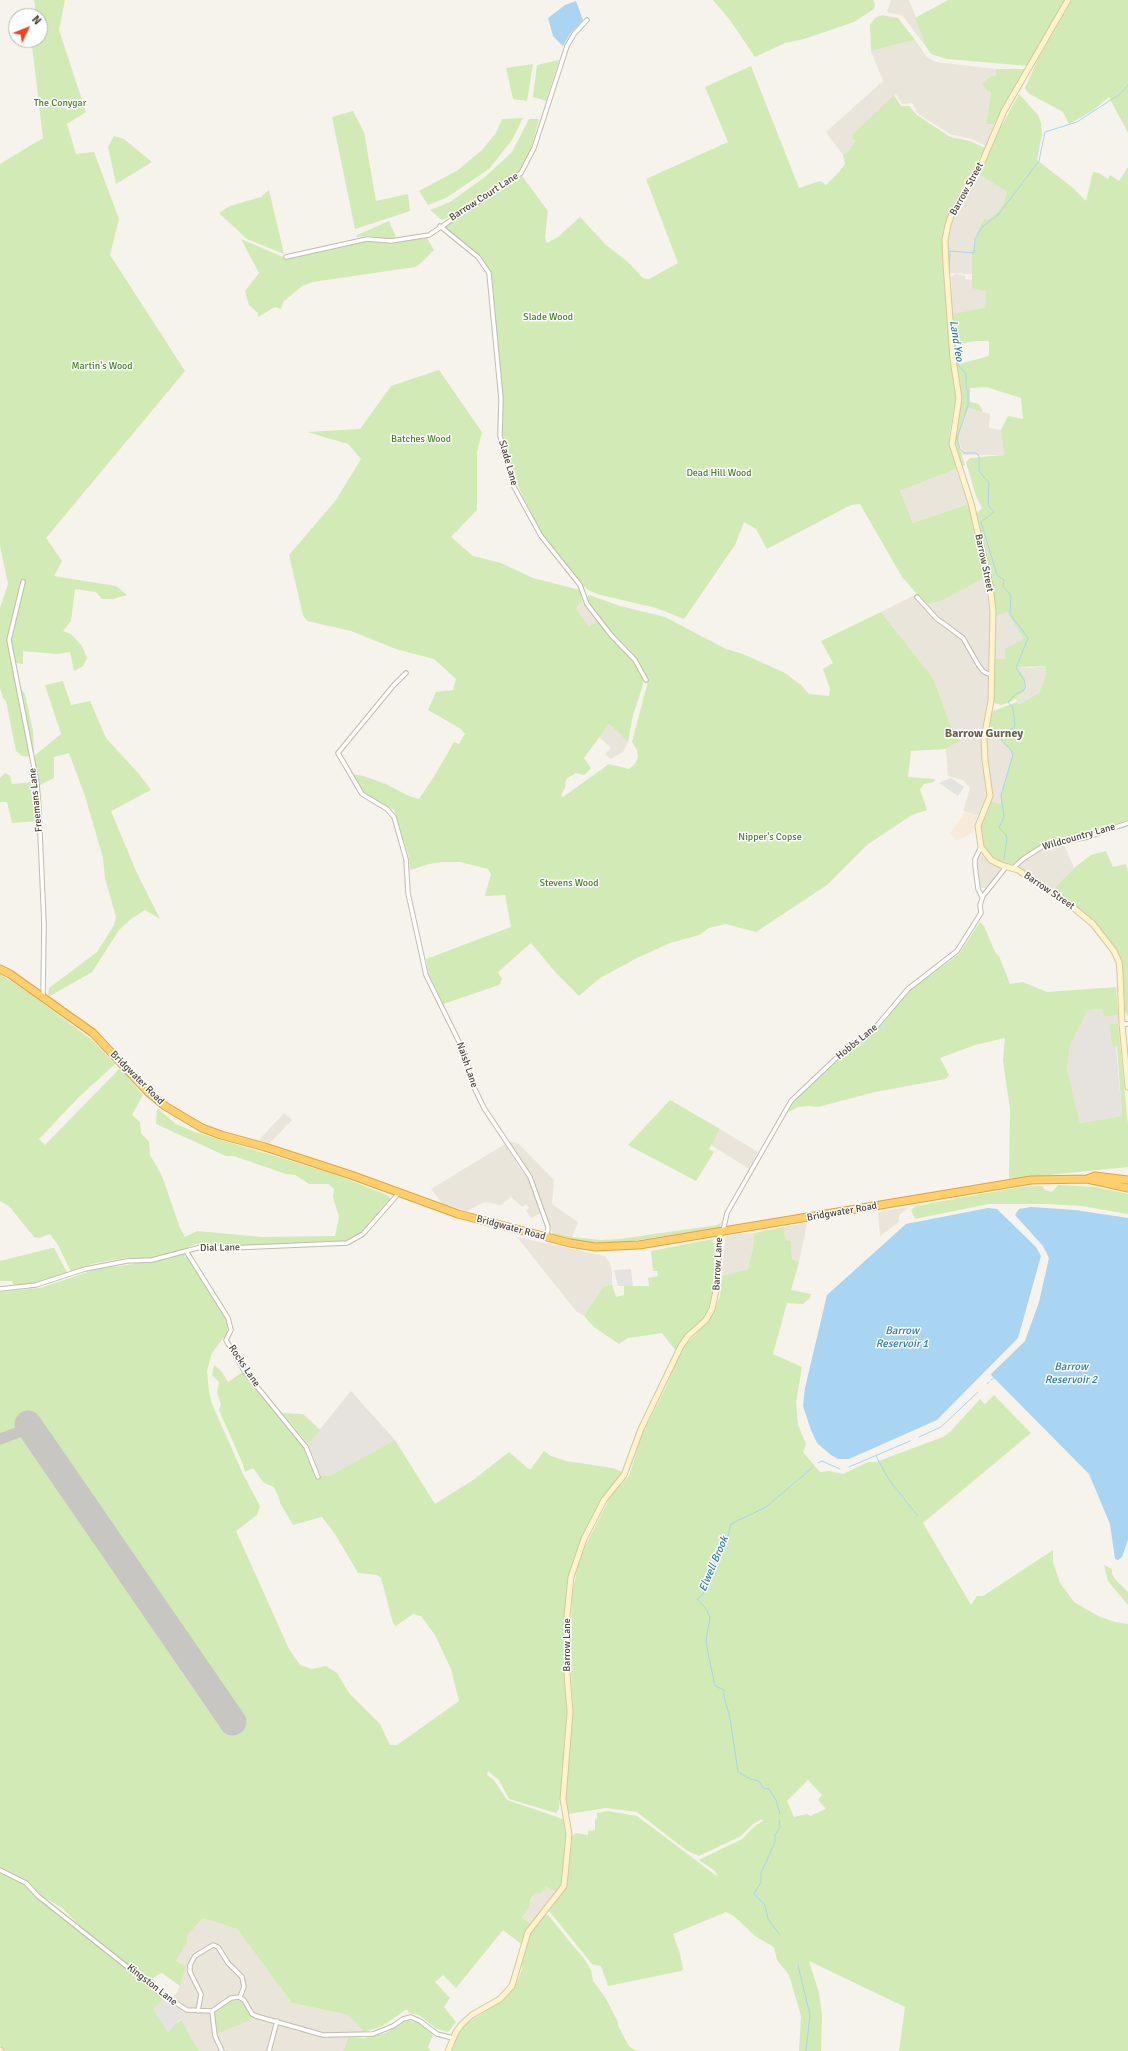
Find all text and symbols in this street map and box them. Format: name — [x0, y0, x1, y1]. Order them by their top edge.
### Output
north arrow — [8, 8, 48, 48]
text: N — [29, 13, 44, 27]
park label: The Conygar — [34, 97, 86, 109]
street label: Barrow Street — [947, 160, 987, 218]
street label: Barrow Court Lane — [447, 170, 521, 224]
park label: Slade Wood — [523, 311, 573, 323]
water label: Land Yeo — [946, 319, 966, 363]
park label: Martin's Wood — [71, 360, 133, 372]
park label: Batches Wood — [391, 433, 451, 445]
street label: Slade Lane — [496, 439, 520, 487]
park label: Dead Hill Wood — [686, 467, 752, 479]
street label: Barrow Street — [972, 533, 996, 593]
district label: Barrow Gurney — [945, 727, 1023, 741]
street label: Freemans Lane — [27, 767, 45, 833]
street label: Wildcountry Lane — [1041, 821, 1117, 853]
park label: Nipper's Copse — [738, 831, 802, 843]
street label: Barrow Street — [1021, 870, 1077, 912]
park label: Stevens Wood — [539, 877, 599, 889]
street label: Hobbs Lane — [834, 1022, 880, 1062]
street label: Naish Lane — [454, 1041, 480, 1089]
street label: Bridgwater Road — [108, 1049, 166, 1107]
street label: Bridgwater Road — [806, 1200, 878, 1224]
street label: Bridgwater Road — [475, 1213, 547, 1243]
street label: Barrow Lane — [711, 1237, 725, 1291]
street label: Dial Lane — [200, 1242, 240, 1254]
water label: Barrow Reservoir 1 — [876, 1324, 928, 1350]
street label: Rocks Lane — [226, 1343, 262, 1389]
water label: Barrow Reservoir 2 — [1045, 1360, 1097, 1386]
water label: Elwell Brook — [696, 1534, 732, 1594]
street label: Barrow Lane — [561, 1618, 573, 1672]
street label: Kingston Lane — [124, 1962, 180, 2008]

